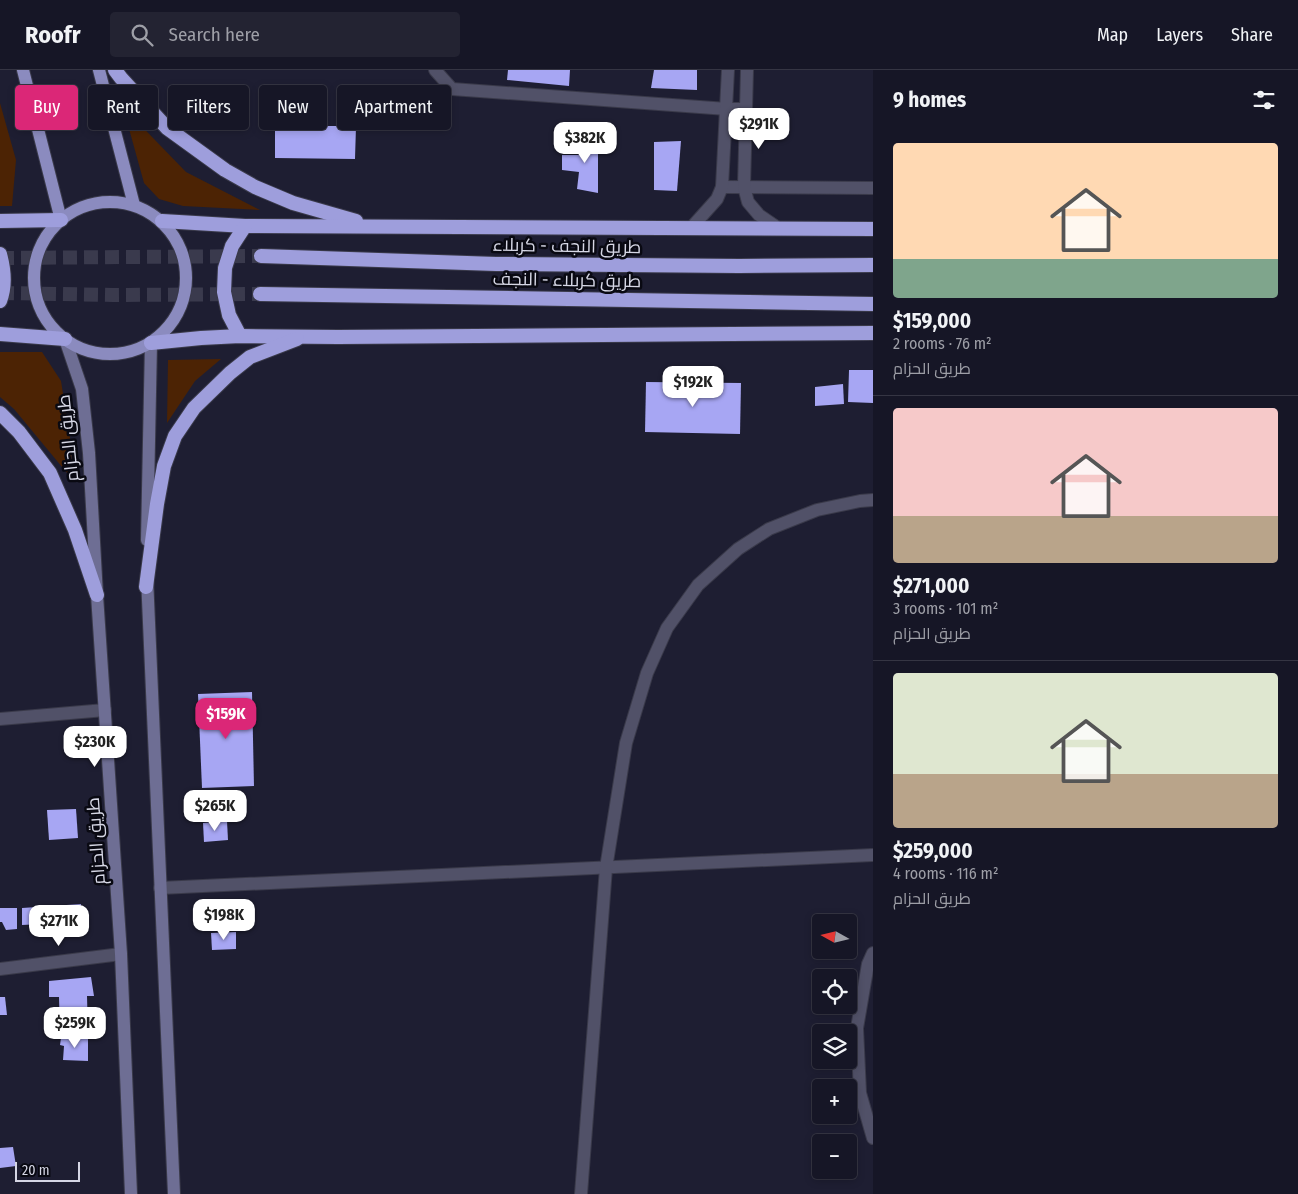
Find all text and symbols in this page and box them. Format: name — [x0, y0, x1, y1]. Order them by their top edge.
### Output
search box — [110, 12, 460, 57]
text: Roofr — [25, 21, 80, 49]
icon: search — [128, 21, 156, 49]
text: Search here — [168, 23, 260, 46]
text: Map — [1097, 24, 1128, 46]
text: Layers — [1156, 24, 1203, 46]
text: Share — [1231, 24, 1273, 46]
chip: Buy — [15, 85, 78, 130]
chip: Rent — [88, 85, 158, 130]
chip: Filters — [168, 85, 249, 130]
chip: New — [259, 85, 327, 130]
chip: Apartment — [337, 85, 451, 130]
icon: filters — [1250, 86, 1278, 114]
text: 9 homes — [893, 87, 966, 113]
pin: $291K — [724, 108, 794, 150]
text: $291K — [739, 114, 779, 133]
pin: $382K — [550, 122, 620, 164]
text: $382K — [565, 128, 605, 147]
icon: home — [1041, 175, 1131, 265]
street label: طريق النجف - کربلاء — [492, 234, 642, 259]
street label: طريق کربلاء - النجف — [492, 268, 642, 293]
text: $159,000 — [893, 308, 971, 334]
text: 2 rooms · 76 m² — [893, 334, 992, 353]
text: طريق الحزام — [893, 359, 971, 378]
pin: $192K — [658, 366, 728, 408]
text: $192K — [674, 372, 712, 391]
street label: طريق الحزام — [52, 393, 85, 483]
icon: home — [1041, 441, 1131, 531]
text: $271,000 — [893, 573, 969, 599]
text: 3 rooms · 101 m² — [893, 599, 998, 618]
text: طريق الحزام — [893, 624, 971, 643]
pin: $159K — [191, 698, 261, 740]
text: $159K — [206, 704, 246, 723]
icon: home — [1041, 706, 1131, 796]
pin: $230K — [60, 726, 130, 768]
text: $230K — [75, 732, 115, 751]
pin: $265K — [180, 790, 250, 832]
text: $265K — [195, 796, 235, 815]
street label: طريق الحزام — [82, 797, 111, 885]
text: $259,000 — [893, 838, 973, 864]
text: 4 rooms · 116 m² — [893, 864, 999, 883]
text: طريق الحزام — [893, 889, 971, 908]
pin: $198K — [189, 898, 259, 941]
pin: $271K — [24, 904, 94, 947]
text: $198K — [204, 905, 244, 924]
text: $271K — [40, 911, 78, 930]
north arrow — [812, 914, 858, 959]
map controls — [812, 914, 857, 1179]
button: locate — [812, 969, 857, 1014]
pin: $259K — [40, 1006, 110, 1049]
text: $259K — [55, 1013, 95, 1032]
button: layers — [812, 1024, 857, 1069]
button: + — [812, 1079, 857, 1124]
button: − — [812, 1134, 857, 1179]
scale bar — [15, 1159, 80, 1182]
text: 20 m — [22, 1162, 50, 1179]

